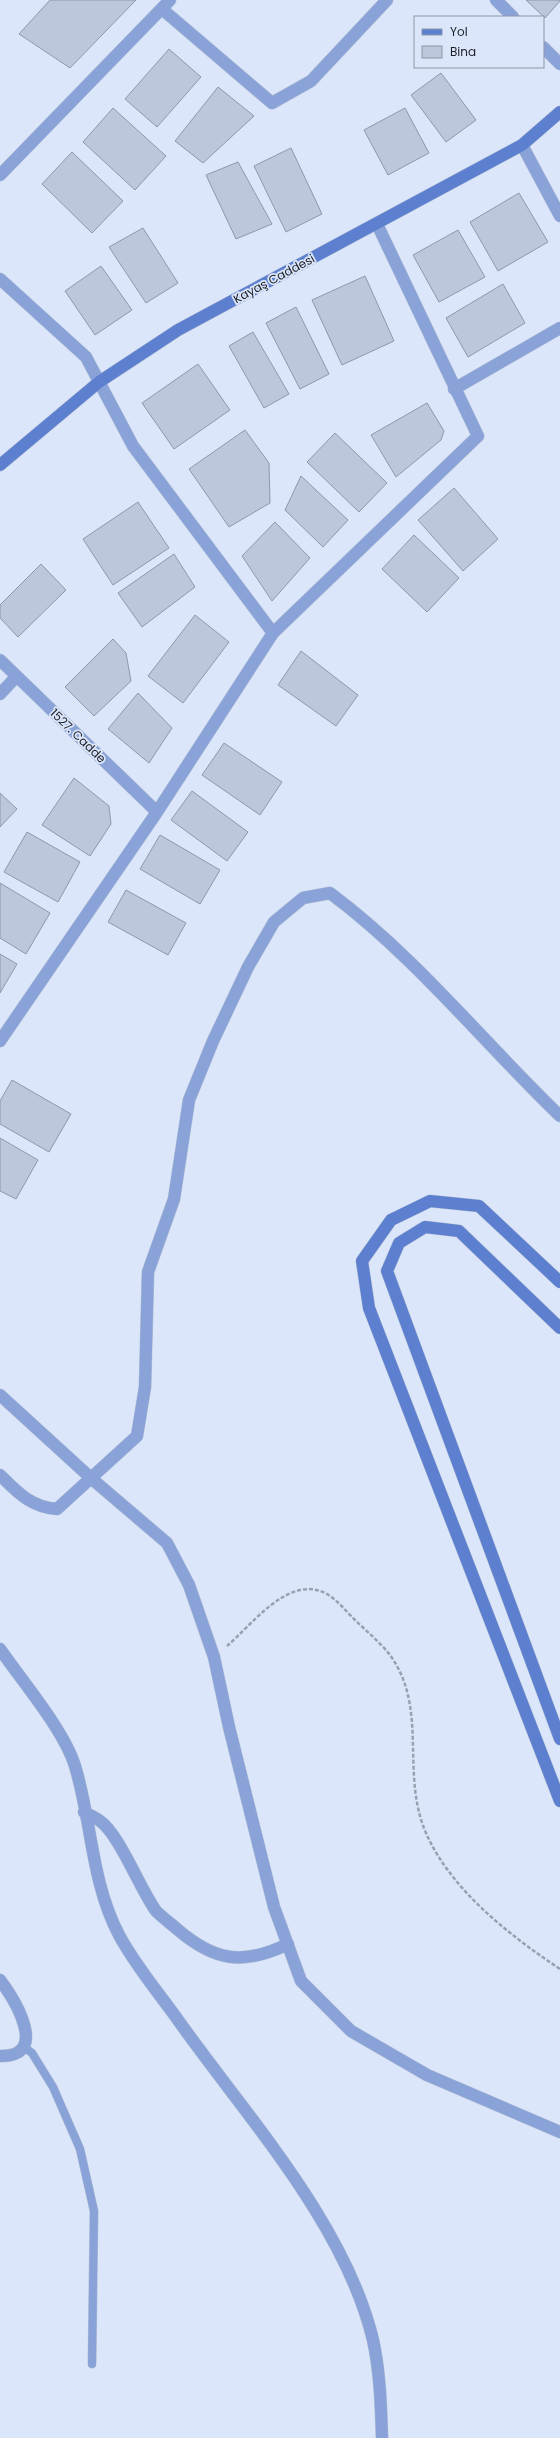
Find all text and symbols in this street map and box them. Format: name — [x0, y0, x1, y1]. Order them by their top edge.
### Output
legend — [414, 16, 544, 68]
text: Yol — [450, 23, 468, 40]
text: Bina — [450, 43, 476, 60]
street label: Kayaş Caddesi — [230, 250, 317, 307]
street label: 1527. Cadde — [47, 705, 110, 767]

